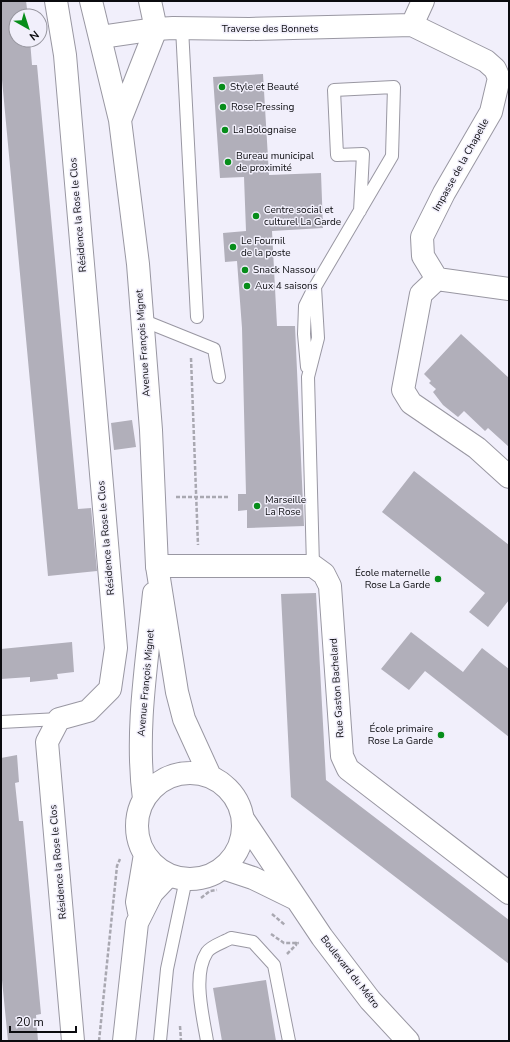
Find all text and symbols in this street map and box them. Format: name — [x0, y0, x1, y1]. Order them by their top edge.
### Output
north arrow — [8, 8, 48, 48]
street label: Traverse des Bonnets — [222, 22, 318, 36]
text: N — [26, 27, 42, 44]
place label: Style et Beauté — [230, 80, 299, 94]
marker: Style et Beauté — [217, 82, 227, 92]
place label: Rose Pressing — [231, 100, 295, 114]
marker: Rose Pressing — [218, 102, 228, 112]
street label: Impasse de la Chapelle — [430, 116, 492, 214]
place label: La Bolognaise — [233, 123, 296, 137]
marker: La Bolognaise — [220, 125, 230, 135]
place label: Bureau municipal de proximité — [236, 149, 314, 175]
street label: Résidence la Rose le Clos — [66, 157, 90, 273]
marker: Bureau municipal de proximité — [223, 157, 233, 167]
place label: Centre social et culturel La Garde — [264, 203, 341, 229]
marker: Centre social et culturel La Garde — [251, 211, 261, 221]
place label: Le Fournil de la poste — [241, 234, 290, 260]
marker: Le Fournil de la poste — [228, 242, 238, 252]
place label: Snack Nassou — [253, 263, 316, 277]
marker: Snack Nassou — [240, 265, 250, 275]
place label: Aux 4 saisons — [255, 279, 318, 293]
marker: Aux 4 saisons — [242, 281, 252, 291]
street label: Avenue François Mignet — [132, 288, 154, 397]
street label: Résidence la Rose le Clos — [94, 480, 118, 596]
place label: Marseille La Rose — [265, 493, 306, 519]
marker: Marseille La Rose — [252, 501, 262, 511]
place label: École maternelle Rose La Garde — [355, 566, 430, 592]
marker: École maternelle Rose La Garde — [433, 574, 443, 584]
street label: Avenue François Mignet — [134, 628, 158, 737]
street label: Rue Gaston Bachelard — [327, 637, 347, 738]
place label: École primaire Rose La Garde — [368, 722, 433, 748]
marker: École primaire Rose La Garde — [436, 730, 446, 740]
street label: Résidence la Rose le Clos — [46, 804, 70, 920]
street label: Boulevard du Métro — [317, 933, 383, 1012]
scale bar — [10, 1008, 76, 1034]
text: 20 m — [16, 1014, 44, 1030]

